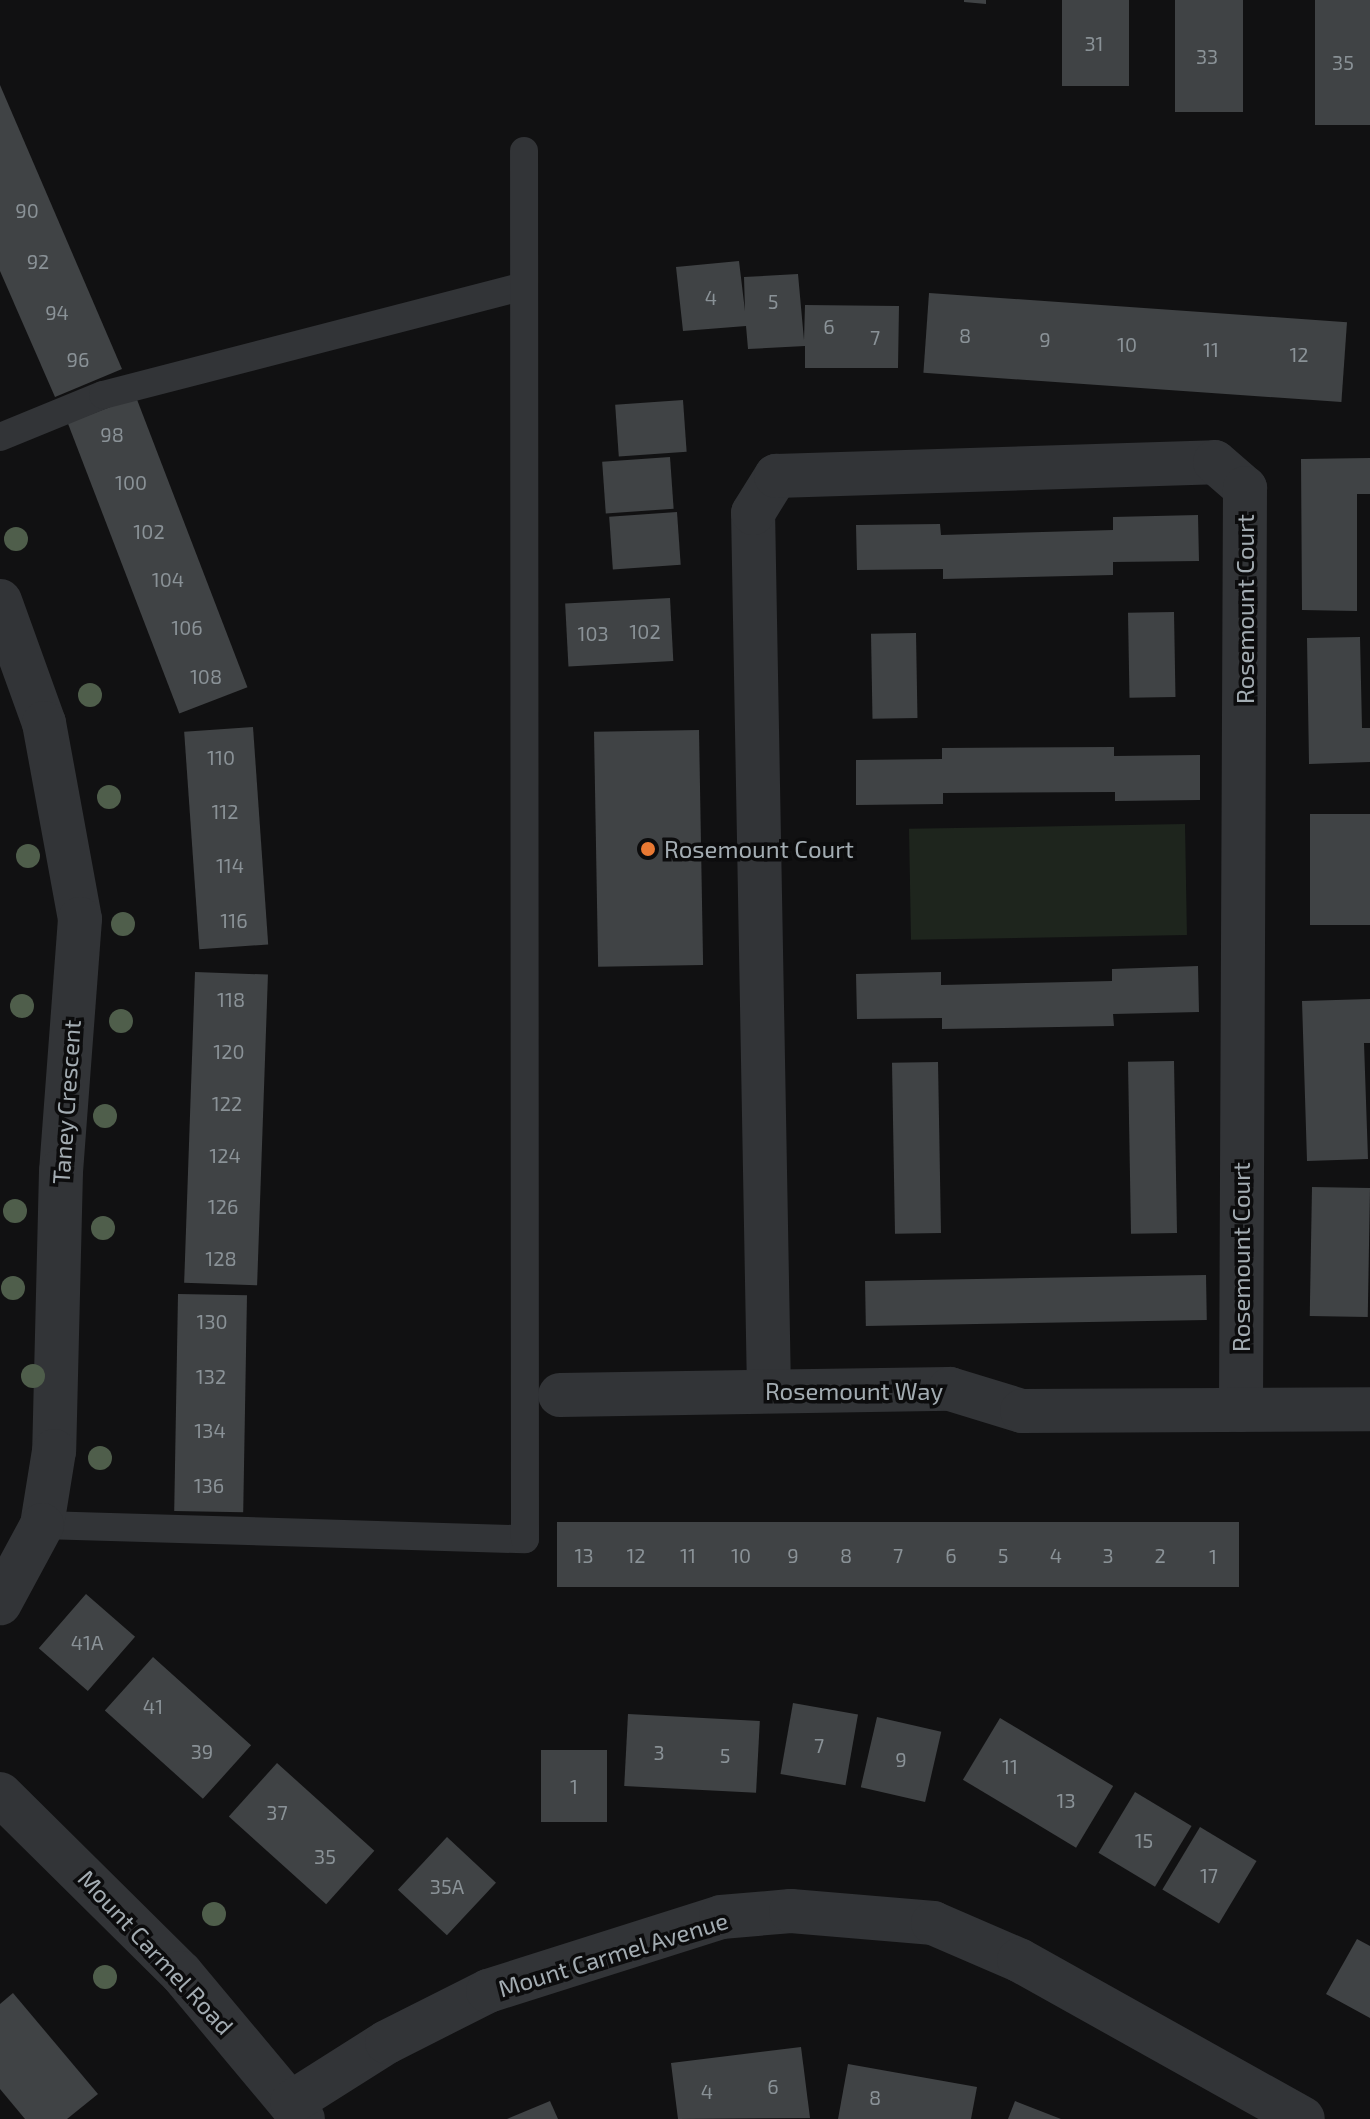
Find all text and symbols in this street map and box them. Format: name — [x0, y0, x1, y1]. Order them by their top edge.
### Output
house number: 31 — [1084, 31, 1104, 55]
house number: 33 — [1196, 44, 1218, 68]
house number: 35 — [1332, 50, 1354, 74]
house number: 90 — [15, 198, 39, 222]
house number: 92 — [27, 249, 49, 273]
house number: 4 — [705, 285, 717, 309]
house number: 5 — [768, 289, 778, 313]
house number: 94 — [45, 300, 69, 324]
house number: 6 — [823, 314, 835, 338]
house number: 8 — [959, 323, 971, 347]
house number: 7 — [870, 325, 880, 349]
house number: 9 — [1039, 327, 1051, 351]
house number: 10 — [1117, 332, 1137, 356]
house number: 11 — [1203, 337, 1219, 361]
house number: 12 — [1289, 342, 1309, 366]
house number: 96 — [67, 347, 89, 371]
house number: 98 — [100, 422, 124, 446]
house number: 100 — [115, 470, 147, 494]
street label: Rosemount Court — [1231, 514, 1259, 704]
house number: 102 — [133, 519, 165, 543]
house number: 104 — [152, 567, 184, 591]
house number: 106 — [171, 615, 203, 639]
house number: 102 — [629, 619, 661, 643]
house number: 103 — [577, 621, 609, 645]
house number: 108 — [190, 664, 222, 688]
house number: 110 — [207, 745, 235, 769]
house number: 112 — [211, 799, 239, 823]
place label: Rosemount Court — [664, 835, 854, 863]
marker: Rosemount Court — [639, 840, 657, 858]
house number: 114 — [216, 853, 244, 877]
house number: 116 — [220, 908, 248, 932]
house number: 118 — [217, 987, 245, 1011]
street label: Taney Crescent — [46, 1019, 86, 1185]
house number: 120 — [213, 1039, 245, 1063]
house number: 122 — [212, 1091, 242, 1115]
house number: 124 — [209, 1143, 241, 1167]
street label: Rosemount Court — [1227, 1162, 1255, 1352]
house number: 126 — [208, 1194, 238, 1218]
house number: 128 — [205, 1246, 237, 1270]
house number: 130 — [196, 1309, 228, 1333]
house number: 132 — [196, 1364, 226, 1388]
street label: Rosemount Way — [765, 1377, 943, 1405]
house number: 134 — [194, 1418, 226, 1442]
house number: 136 — [194, 1473, 224, 1497]
house number: 13 — [574, 1543, 594, 1567]
house number: 12 — [626, 1543, 646, 1567]
house number: 11 — [680, 1543, 696, 1567]
house number: 10 — [731, 1543, 751, 1567]
house number: 9 — [787, 1543, 799, 1567]
house number: 8 — [840, 1543, 852, 1567]
house number: 7 — [893, 1543, 903, 1567]
house number: 6 — [945, 1543, 957, 1567]
house number: 5 — [998, 1543, 1008, 1567]
house number: 4 — [1050, 1543, 1062, 1567]
house number: 3 — [1102, 1543, 1114, 1567]
house number: 2 — [1154, 1543, 1166, 1567]
house number: 1 — [1209, 1544, 1217, 1568]
house number: 41A — [71, 1630, 103, 1654]
house number: 41 — [143, 1694, 163, 1718]
house number: 7 — [814, 1733, 824, 1757]
house number: 39 — [191, 1739, 213, 1763]
house number: 3 — [653, 1740, 665, 1764]
house number: 5 — [720, 1743, 730, 1767]
house number: 9 — [895, 1747, 907, 1771]
house number: 11 — [1002, 1754, 1018, 1778]
house number: 1 — [570, 1774, 578, 1798]
house number: 13 — [1056, 1788, 1076, 1812]
house number: 37 — [266, 1800, 288, 1824]
house number: 15 — [1135, 1828, 1153, 1852]
house number: 35 — [314, 1844, 336, 1868]
house number: 17 — [1200, 1863, 1218, 1887]
street label: Mount Carmel Road — [72, 1864, 240, 2040]
house number: 35A — [430, 1874, 464, 1898]
street label: Mount Carmel Avenue — [494, 1905, 732, 2003]
house number: 6 — [767, 2074, 779, 2098]
house number: 4 — [701, 2079, 713, 2103]
house number: 8 — [869, 2085, 881, 2109]

